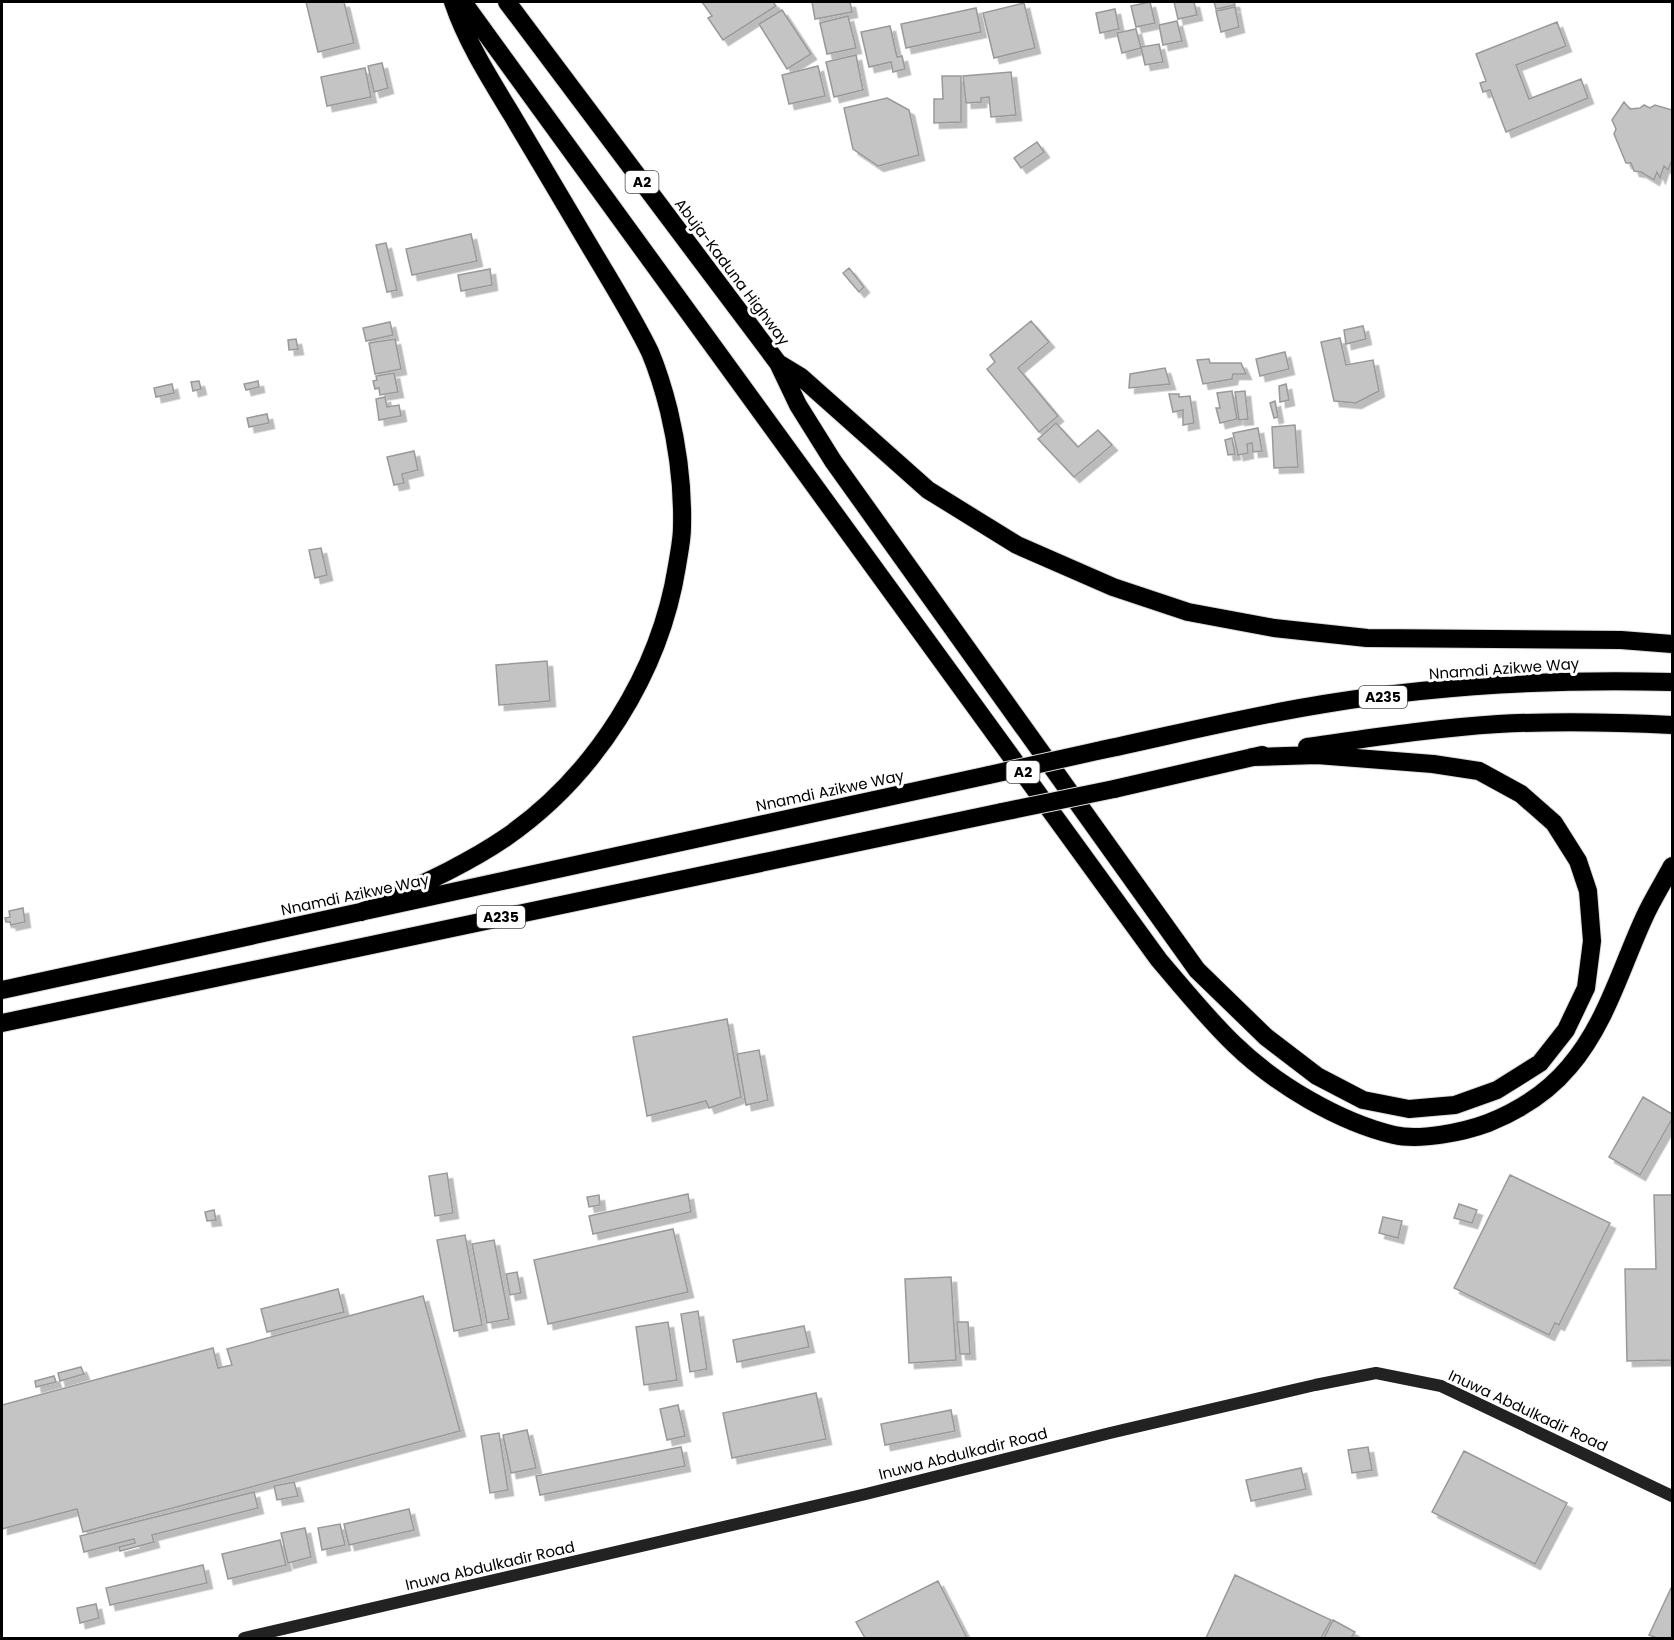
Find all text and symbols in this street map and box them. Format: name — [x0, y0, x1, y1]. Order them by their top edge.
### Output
road number: A2 — [626, 171, 658, 193]
street label: Abuja-Kaduna Highway — [670, 194, 795, 350]
street label: Nnamdi Azikwe Way — [1428, 653, 1580, 684]
road number: A235 — [1359, 686, 1407, 708]
road number: A2 — [1006, 761, 1040, 783]
street label: Nnamdi Azikwe Way — [754, 764, 906, 816]
street label: Nnamdi Azikwe Way — [279, 868, 431, 920]
road number: A235 — [477, 906, 525, 928]
street label: Inuwa Abdulkadir Road — [1445, 1364, 1611, 1457]
street label: Inuwa Abdulkadir Road — [876, 1422, 1050, 1485]
street label: Inuwa Abdulkadir Road — [403, 1536, 577, 1595]

